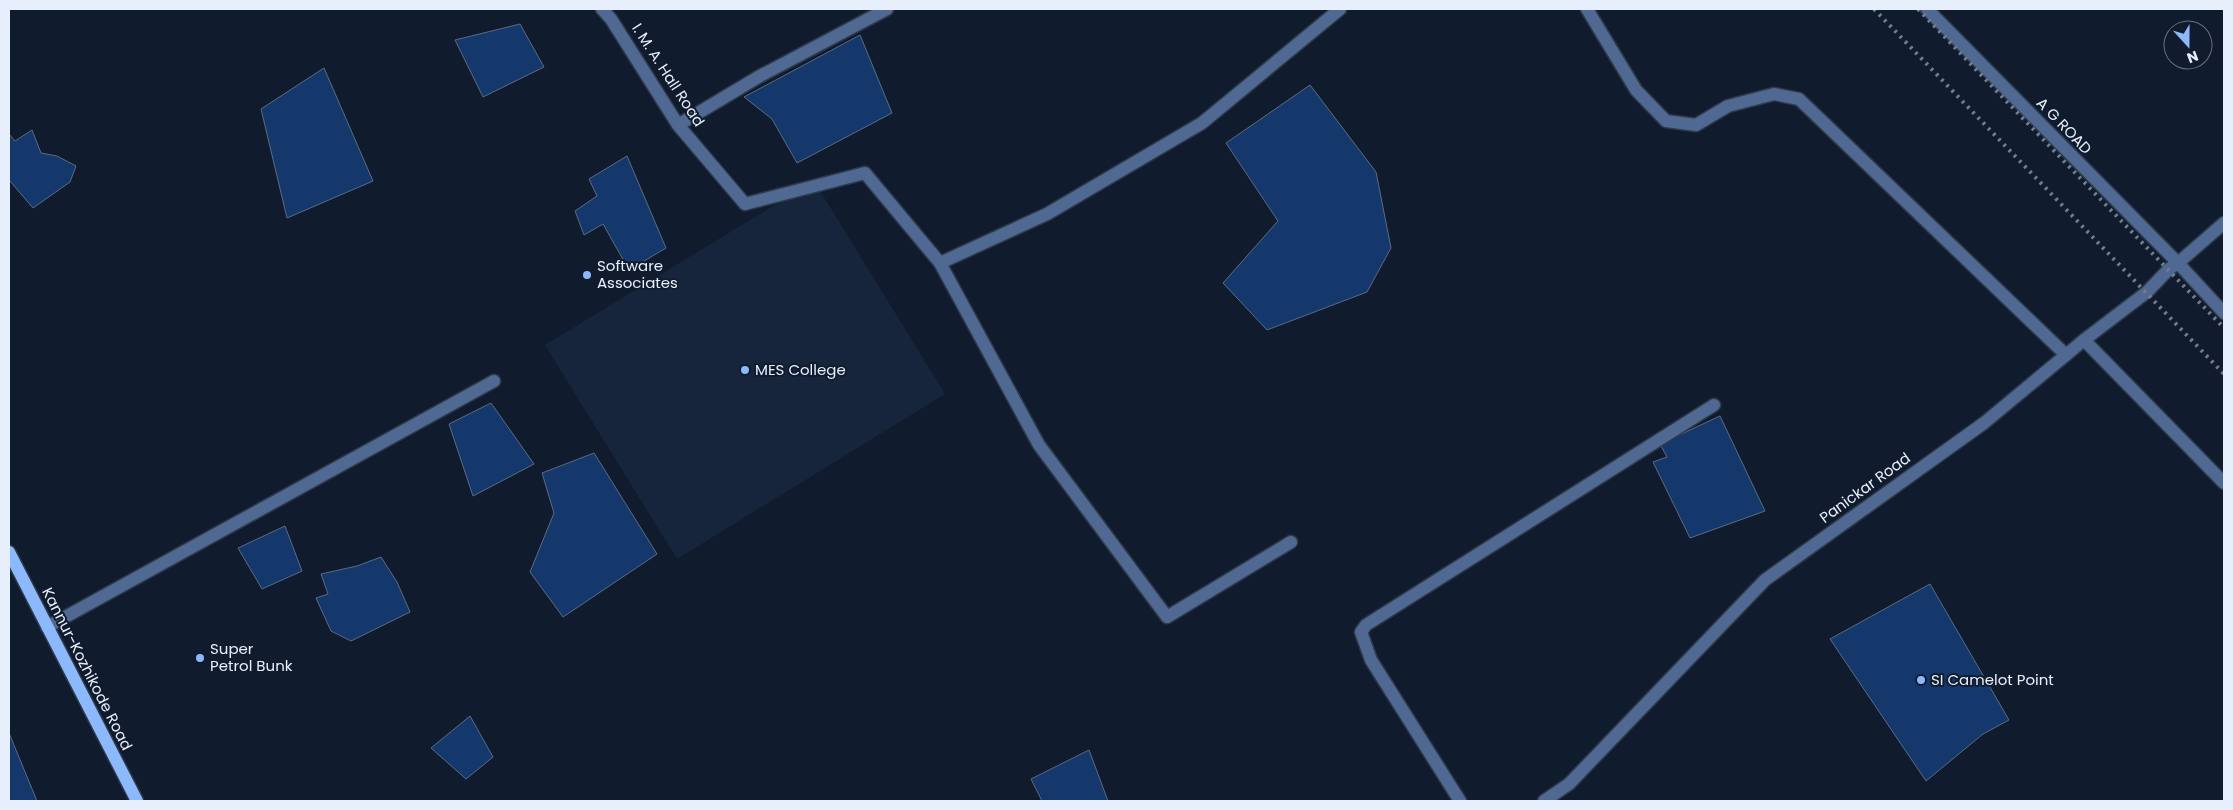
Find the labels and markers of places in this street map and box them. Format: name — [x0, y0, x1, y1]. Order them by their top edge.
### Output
place label: Software Associates — [597, 255, 678, 293]
marker: Software Associates — [581, 269, 593, 281]
place label: MES College — [755, 359, 846, 380]
marker: MES College — [739, 364, 751, 376]
place label: Super Petrol Bunk — [210, 638, 293, 676]
marker: Super Petrol Bunk — [194, 652, 206, 664]
place label: SI Camelot Point — [1931, 669, 2054, 690]
marker: SI Camelot Point — [1915, 674, 1927, 686]

